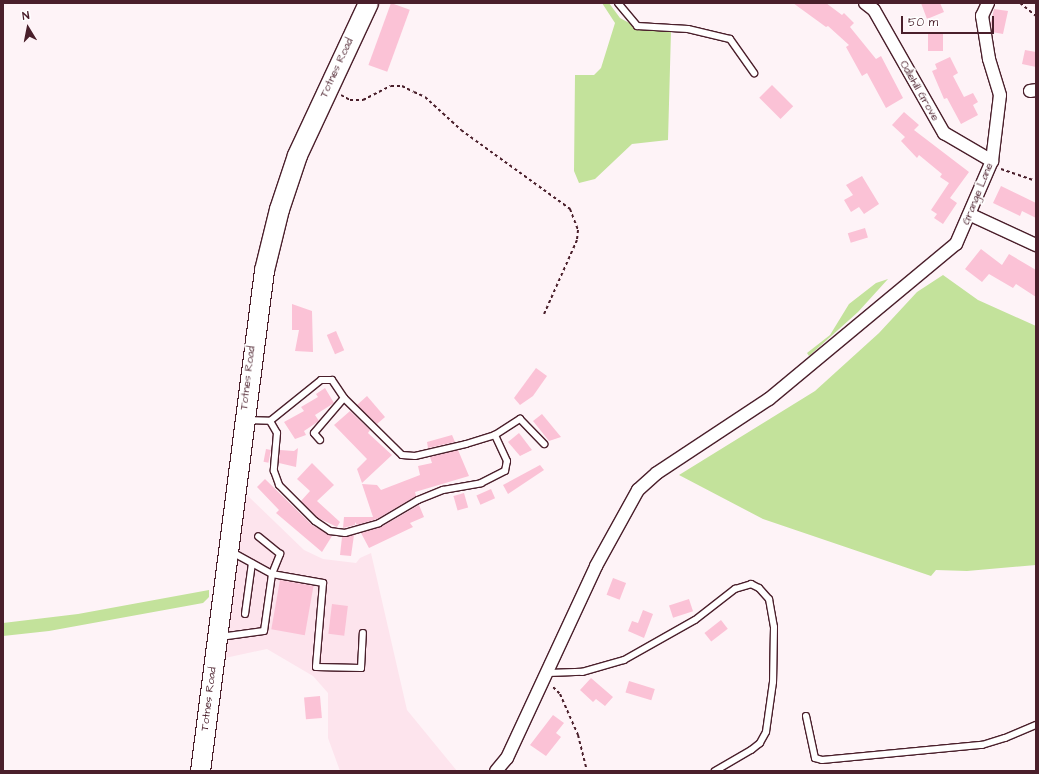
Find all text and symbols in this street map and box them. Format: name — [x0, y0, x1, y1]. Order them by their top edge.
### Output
north arrow — [8, 8, 48, 48]
text: N — [21, 8, 31, 24]
scale bar — [903, 8, 996, 34]
text: 50 m — [908, 14, 938, 31]
street label: Totnes Road — [317, 36, 357, 100]
street label: Odlehill Grove — [896, 59, 942, 123]
street label: Grange Lane — [960, 161, 996, 227]
street label: Totnes Road — [238, 345, 258, 411]
street label: Totnes Road — [199, 666, 219, 732]

